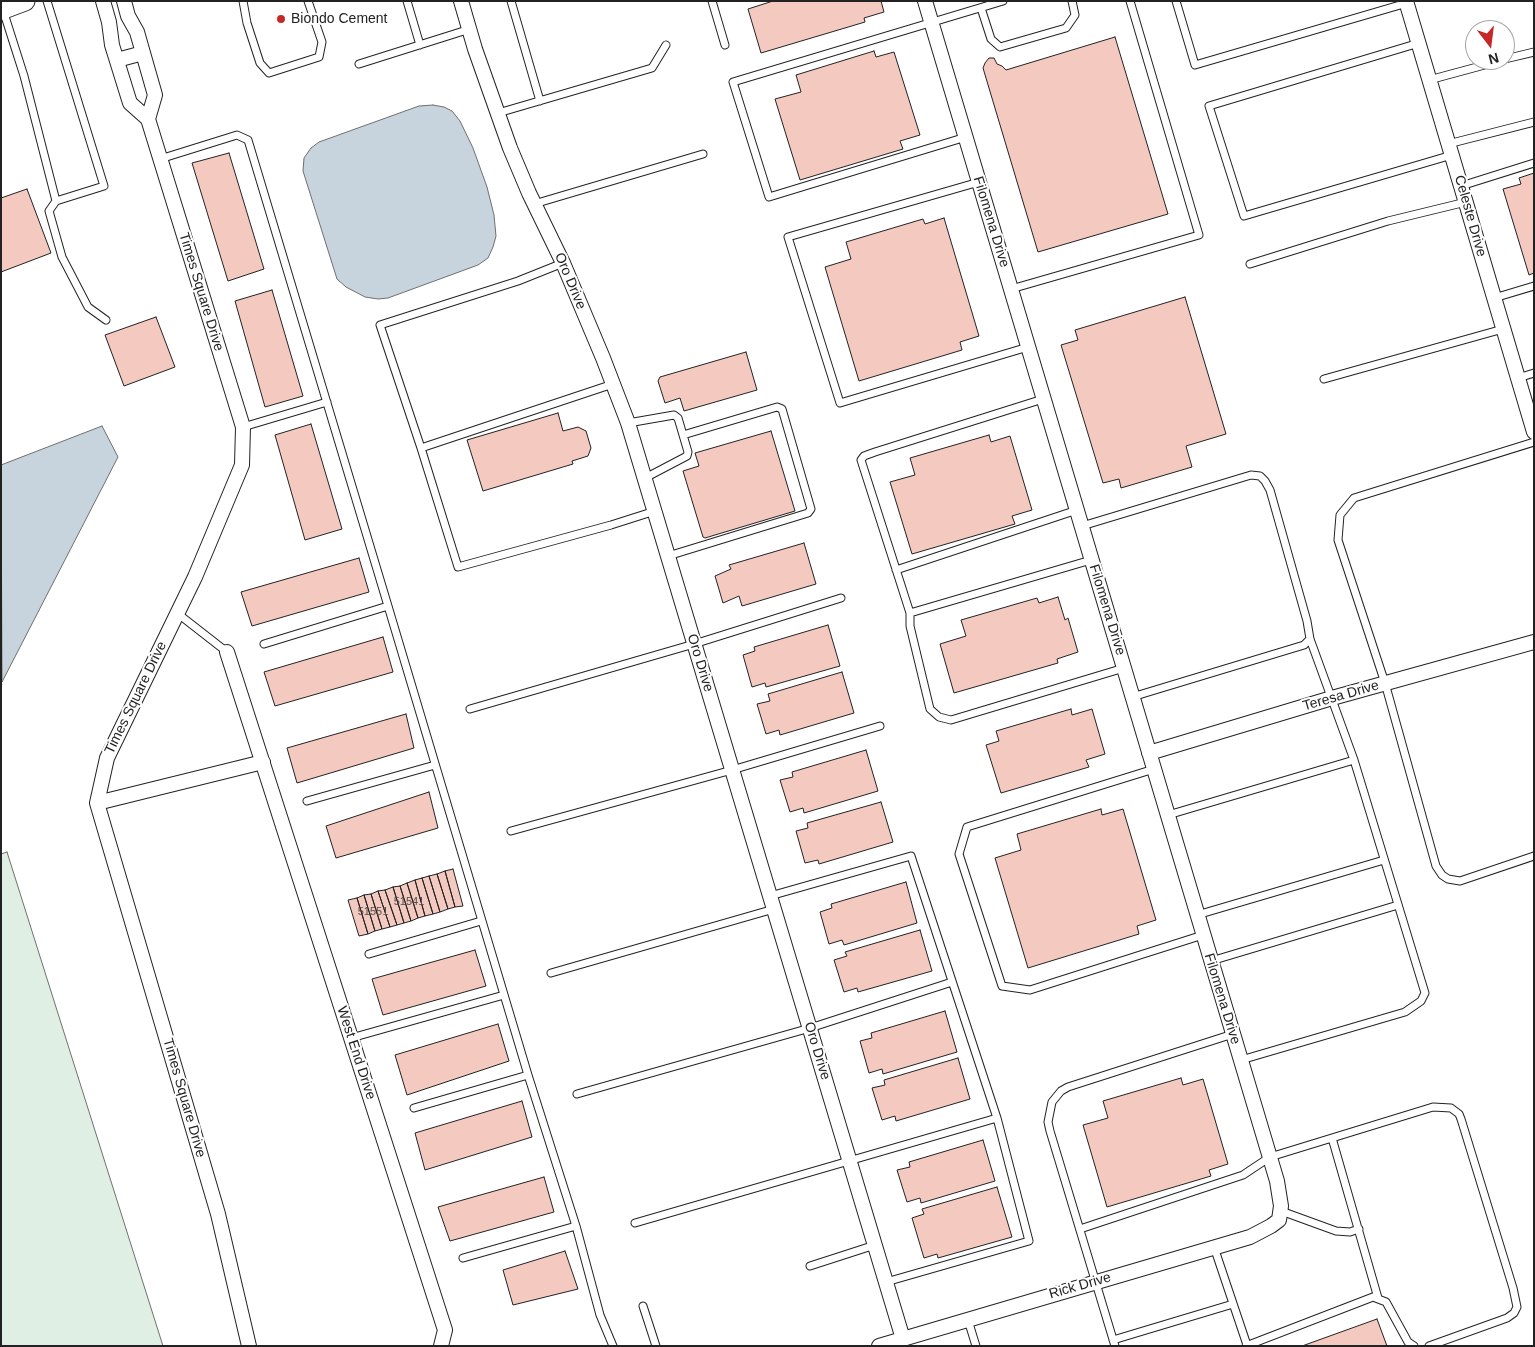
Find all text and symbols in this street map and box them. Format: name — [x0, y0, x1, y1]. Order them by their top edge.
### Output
place label: Biondo Cement — [291, 11, 388, 27]
marker: Biondo Cement — [275, 13, 287, 25]
north arrow — [1465, 20, 1515, 70]
text: N — [1487, 49, 1501, 68]
street label: Celeste Drive — [1450, 173, 1490, 259]
street label: Filomena Drive — [969, 175, 1013, 269]
street label: Times Square Drive — [175, 231, 227, 353]
street label: Oro Drive — [551, 250, 589, 312]
street label: Filomena Drive — [1085, 563, 1129, 657]
street label: Oro Drive — [683, 632, 717, 694]
street label: Times Square Drive — [101, 639, 171, 757]
street label: Teresa Drive — [1301, 677, 1381, 715]
house number: 51541 — [394, 895, 424, 909]
house number: 51551 — [358, 905, 388, 919]
street label: Filomena Drive — [1200, 952, 1244, 1046]
street label: West End Drive — [333, 1004, 379, 1102]
street label: Oro Drive — [800, 1020, 834, 1082]
street label: Times Square Drive — [159, 1036, 209, 1160]
street label: Rick Drive — [1047, 1269, 1113, 1303]

